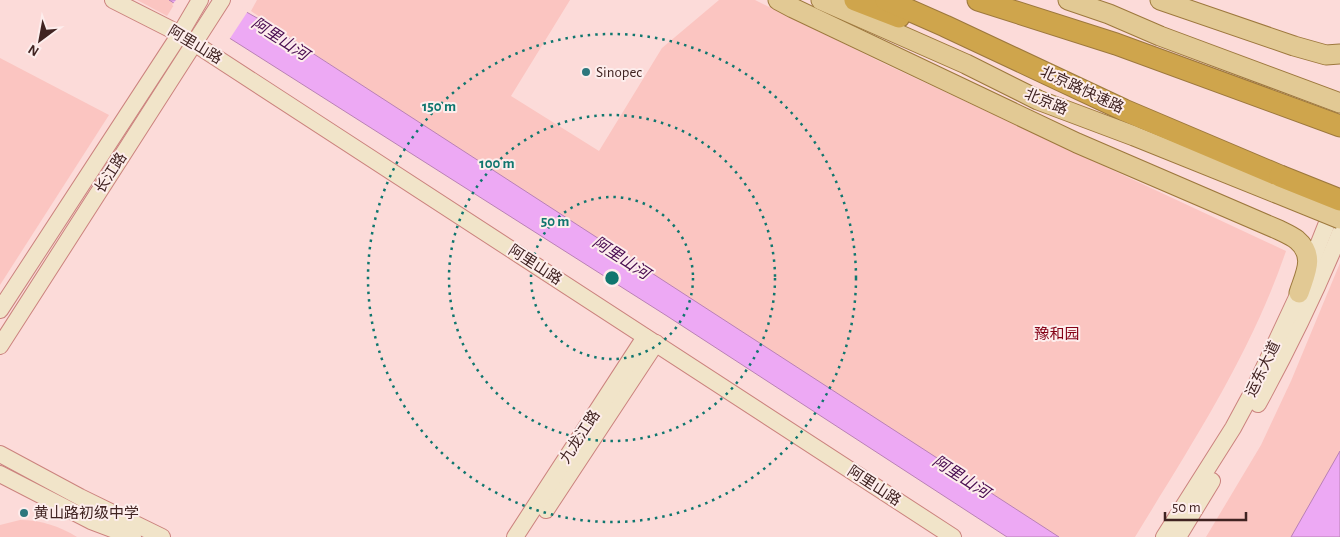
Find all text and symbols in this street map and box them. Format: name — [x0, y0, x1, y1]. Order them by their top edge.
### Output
water label: 阿里山河 — [249, 14, 314, 65]
north arrow — [15, 15, 65, 65]
street label: 阿里山路 — [165, 22, 225, 67]
text: N — [26, 42, 41, 59]
street label: 北京路快速路 — [1037, 63, 1127, 117]
place label: Sinopec — [596, 65, 642, 80]
marker: Sinopec — [580, 66, 592, 78]
street label: 北京路 — [1022, 85, 1070, 119]
text: 150 m — [422, 99, 456, 114]
street label: 长江路 — [92, 149, 130, 196]
text: 100 m — [479, 156, 515, 171]
text: 50 m — [541, 214, 569, 229]
water label: 阿里山河 — [590, 233, 655, 284]
street label: 阿里山路 — [506, 242, 565, 288]
centre of rings — [603, 269, 621, 287]
park label: 豫和园 — [1034, 326, 1080, 342]
street label: 运东大道 — [1242, 338, 1283, 399]
street label: 九龙江路 — [556, 407, 603, 466]
water label: 阿里山河 — [930, 452, 995, 503]
street label: 阿里山路 — [845, 463, 904, 509]
scale bar — [1165, 490, 1246, 522]
text: 50 m — [1172, 500, 1201, 515]
place label: 黄山路初级中学 — [34, 505, 139, 521]
marker: 黄山路初级中学 — [18, 507, 30, 519]

